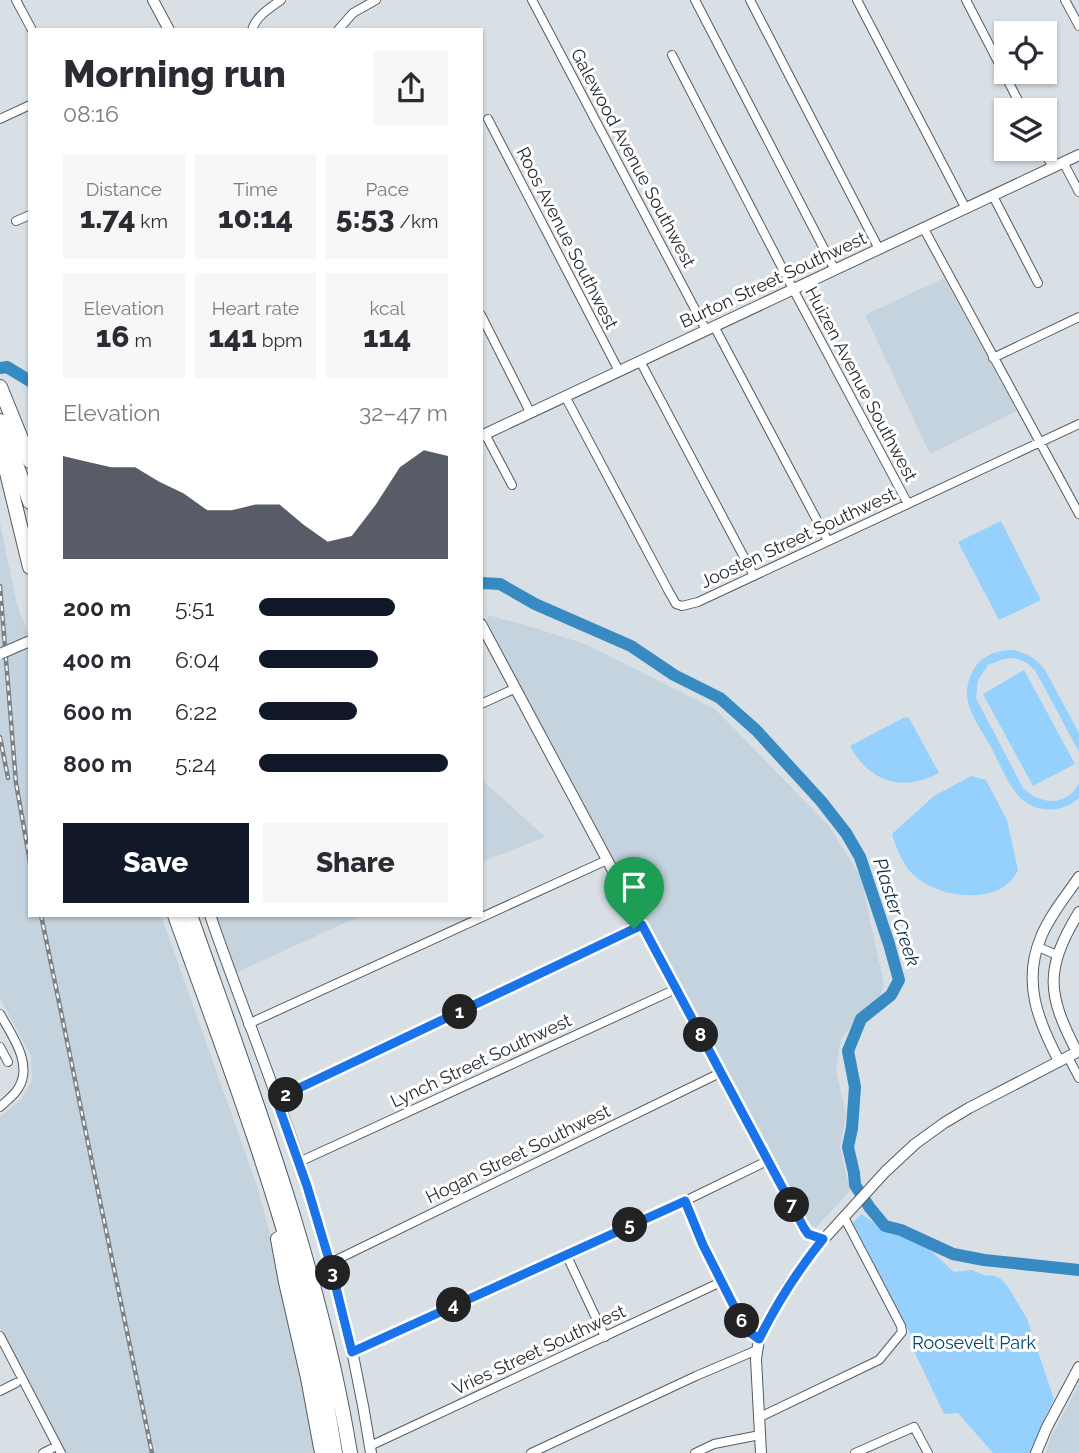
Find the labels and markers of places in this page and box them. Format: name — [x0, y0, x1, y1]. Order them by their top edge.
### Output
pin — [604, 857, 664, 929]
pin: 1 — [442, 995, 477, 1030]
pin: 8 — [684, 1018, 718, 1052]
pin: 2 — [268, 1078, 304, 1112]
pin: 7 — [774, 1188, 810, 1222]
pin: 5 — [612, 1208, 648, 1242]
pin: 3 — [316, 1256, 350, 1290]
pin: 4 — [436, 1288, 472, 1322]
pin: 6 — [724, 1304, 760, 1338]

